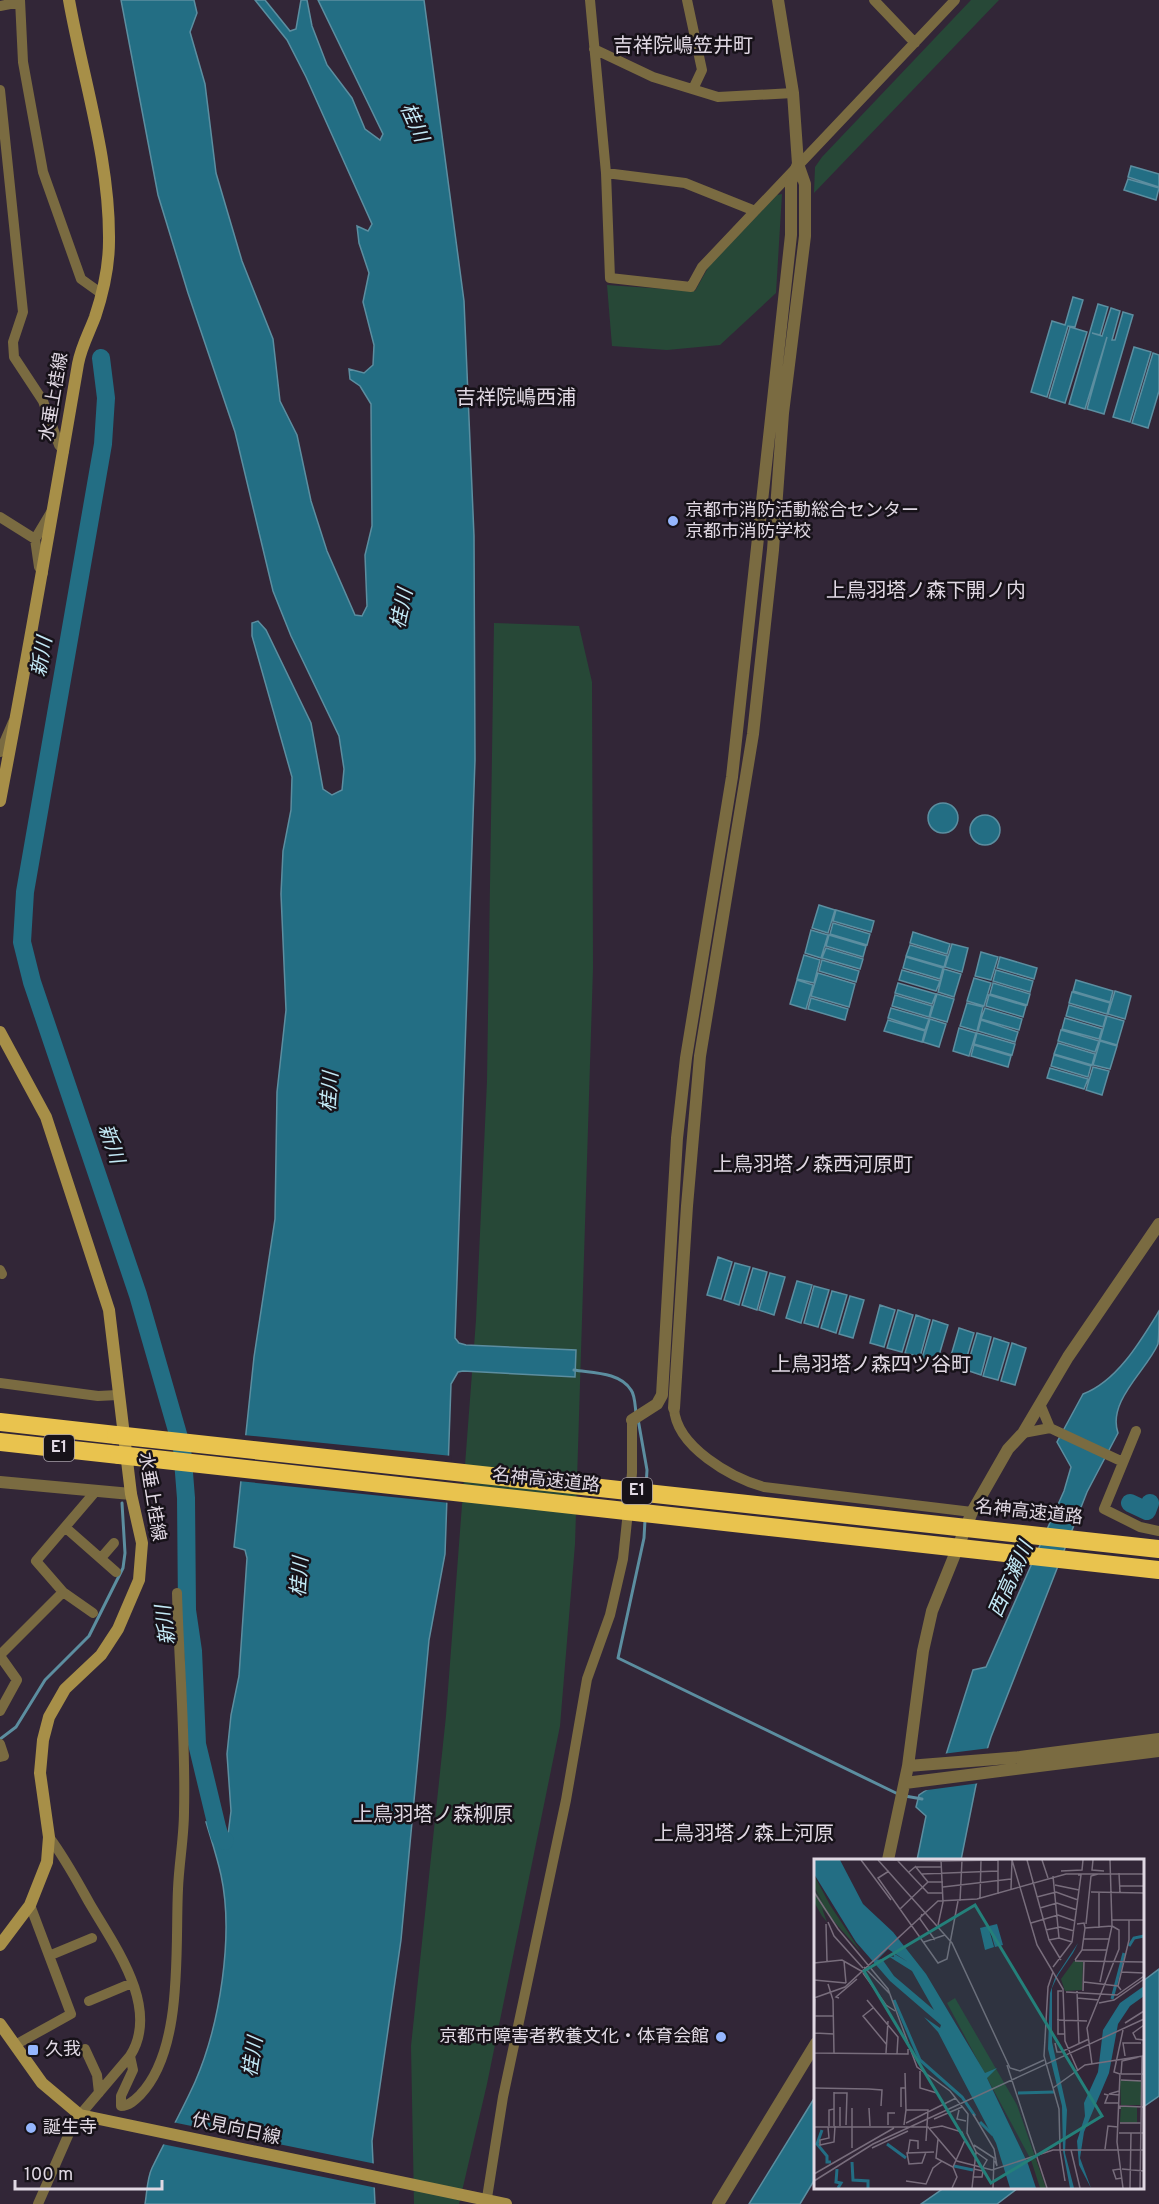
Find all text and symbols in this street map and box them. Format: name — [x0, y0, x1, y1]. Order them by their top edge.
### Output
district label: 吉祥院嶋笠井町 — [613, 34, 753, 60]
water label: 桂川 — [393, 99, 434, 148]
street label: 水垂上桂線 — [36, 351, 74, 443]
district label: 吉祥院嶋西浦 — [456, 386, 576, 412]
place label: 京都市消防活動総合センター 京都市消防学校 — [685, 500, 919, 544]
marker: 京都市消防活動総合センター 京都市消防学校 — [666, 514, 680, 528]
district label: 上鳥羽塔ノ森下開ノ内 — [826, 579, 1026, 605]
water label: 桂川 — [386, 585, 420, 631]
water label: 新川 — [27, 633, 60, 679]
water label: 桂川 — [317, 1069, 346, 1113]
water label: 新川 — [91, 1121, 129, 1169]
district label: 上鳥羽塔ノ森西河原町 — [713, 1153, 913, 1179]
district label: 上鳥羽塔ノ森四ツ谷町 — [771, 1353, 971, 1379]
road number: E1 — [44, 1435, 74, 1461]
street label: 水垂上桂線 — [133, 1451, 169, 1543]
street label: 名神高速道路 — [491, 1464, 601, 1498]
road number: E1 — [622, 1478, 652, 1504]
street label: 名神高速道路 — [974, 1496, 1084, 1530]
water label: 西高瀬川 — [984, 1536, 1041, 1622]
water label: 桂川 — [287, 1554, 316, 1598]
water label: 新川 — [151, 1602, 182, 1646]
district label: 上鳥羽塔ノ森柳原 — [353, 1803, 513, 1829]
district label: 上鳥羽塔ノ森上河原 — [654, 1822, 834, 1848]
inset map — [814, 1859, 1144, 2189]
place label: 京都市障害者教養文化・体育会館 — [439, 2026, 709, 2049]
marker: 京都市障害者教養文化・体育会館 — [714, 2030, 728, 2044]
water label: 桂川 — [238, 2033, 270, 2079]
place label: 久我 — [45, 2039, 81, 2062]
marker: 久我 — [26, 2043, 40, 2057]
street label: 伏見向日線 — [190, 2109, 282, 2151]
place label: 誕生寺 — [43, 2117, 97, 2140]
marker: 誕生寺 — [24, 2121, 38, 2135]
scale bar — [15, 2153, 162, 2191]
text: 100 m — [24, 2164, 73, 2187]

